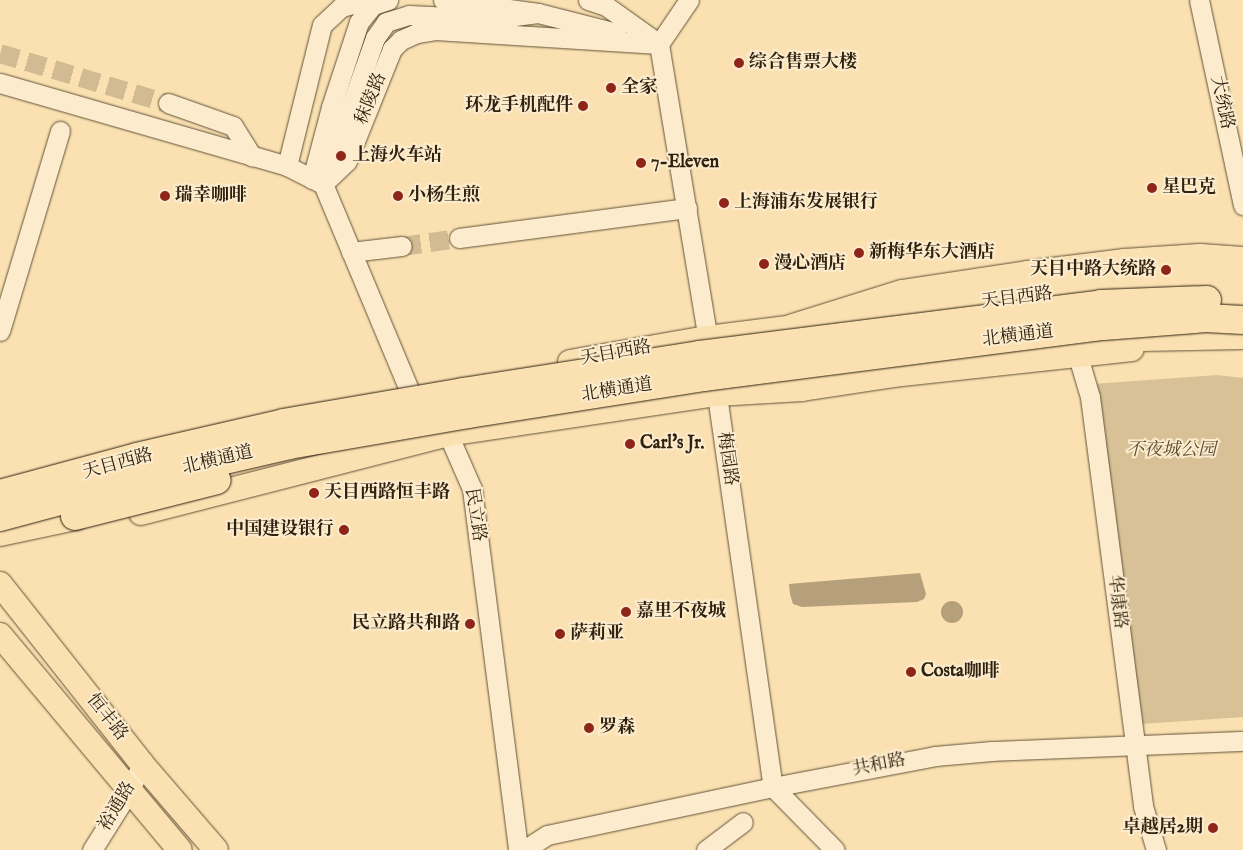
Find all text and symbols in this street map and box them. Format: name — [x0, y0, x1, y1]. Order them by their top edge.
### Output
place label: 综合售票大楼 — [749, 52, 857, 74]
marker: 综合售票大楼 — [733, 57, 745, 69]
street label: 秣陵路 — [352, 70, 392, 128]
street label: 大统路 — [1205, 74, 1237, 132]
place label: 全家 — [621, 77, 657, 99]
marker: 全家 — [605, 82, 617, 94]
place label: 环龙手机配件 — [465, 95, 573, 117]
marker: 环龙手机配件 — [577, 100, 589, 112]
place label: 上海火车站 — [352, 145, 442, 167]
marker: 上海火车站 — [334, 149, 348, 163]
place label: 7-Eleven — [651, 152, 719, 174]
marker: 7-Eleven — [635, 157, 647, 169]
place label: 星巴克 — [1162, 177, 1216, 199]
marker: 星巴克 — [1146, 182, 1158, 194]
place label: 瑞幸咖啡 — [175, 185, 247, 207]
place label: 小杨生煎 — [408, 185, 480, 207]
marker: 瑞幸咖啡 — [159, 190, 171, 202]
marker: 小杨生煎 — [392, 190, 404, 202]
place label: 上海浦东发展银行 — [734, 192, 878, 214]
marker: 上海浦东发展银行 — [718, 197, 730, 209]
place label: 新梅华东大酒店 — [869, 242, 995, 264]
marker: 新梅华东大酒店 — [853, 247, 865, 259]
place label: 漫心酒店 — [774, 253, 846, 275]
marker: 漫心酒店 — [758, 258, 770, 270]
place label: 天目中路大统路 — [1030, 259, 1156, 281]
marker: 天目中路大统路 — [1160, 264, 1172, 276]
street label: 天目西路 — [980, 284, 1054, 314]
street label: 北横通道 — [981, 322, 1055, 352]
street label: 天目西路 — [579, 337, 653, 371]
street label: 北横通道 — [580, 375, 654, 407]
street label: 梅园路 — [712, 431, 740, 487]
place label: Carl's Jr. — [640, 433, 704, 455]
marker: Carl's Jr. — [624, 438, 636, 450]
park label: 不夜城公园 — [1126, 440, 1216, 462]
street label: 北横通道 — [180, 442, 256, 480]
street label: 天目西路 — [80, 445, 156, 485]
place label: 天目西路恒丰路 — [324, 482, 450, 504]
marker: 天目西路恒丰路 — [308, 487, 320, 499]
street label: 民立路 — [459, 487, 489, 543]
place label: 中国建设银行 — [226, 519, 334, 541]
marker: 中国建设银行 — [338, 524, 350, 536]
street label: 华康路 — [1102, 574, 1130, 630]
place label: 嘉里不夜城 — [636, 601, 726, 623]
marker: 嘉里不夜城 — [620, 606, 632, 618]
place label: 民立路共和路 — [352, 613, 460, 635]
marker: 民立路共和路 — [464, 618, 476, 630]
place label: 萨莉亚 — [570, 623, 624, 645]
marker: 萨莉亚 — [554, 628, 566, 640]
place label: Costa咖啡 — [921, 661, 1000, 683]
marker: Costa咖啡 — [905, 666, 917, 678]
street label: 恒丰路 — [81, 690, 131, 746]
place label: 罗森 — [599, 717, 635, 739]
marker: 罗森 — [583, 722, 595, 734]
street label: 共和路 — [850, 750, 908, 782]
street label: 裕通路 — [95, 778, 141, 836]
place label: 卓越居2期 — [1123, 817, 1203, 839]
marker: 卓越居2期 — [1207, 822, 1219, 834]

